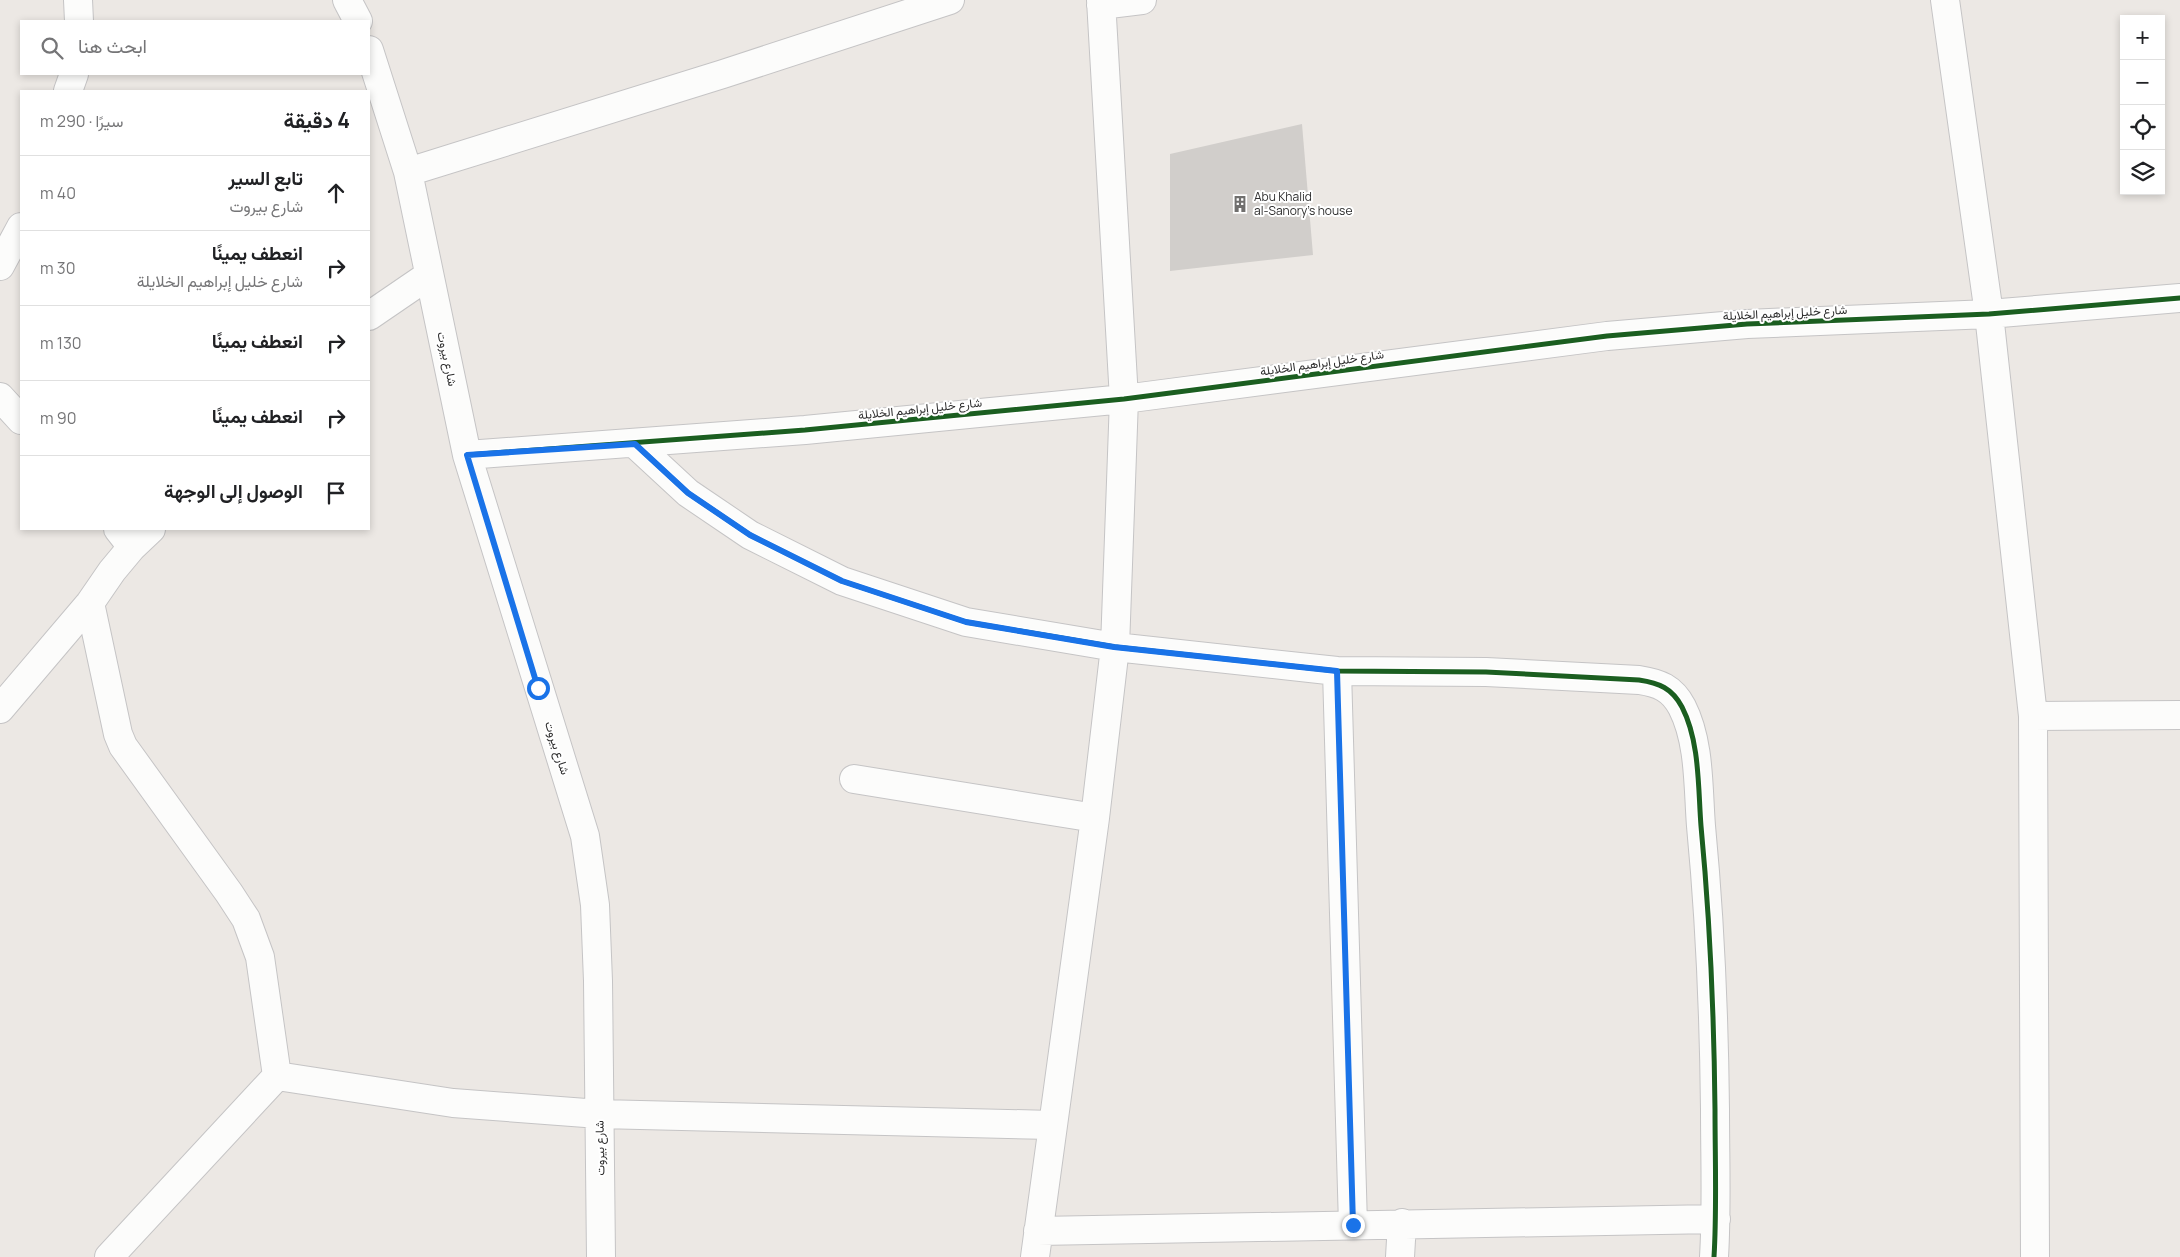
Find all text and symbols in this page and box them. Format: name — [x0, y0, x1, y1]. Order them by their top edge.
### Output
map controls — [2120, 15, 2165, 195]
button: + — [2120, 15, 2165, 60]
search box — [20, 20, 370, 75]
text: ابحث هنا — [78, 33, 147, 59]
icon: search — [38, 34, 66, 62]
button: − — [2120, 60, 2165, 105]
button: locate — [2120, 105, 2165, 150]
text: 4 دقيقة — [284, 106, 350, 134]
text: سيرًا · 290 m — [40, 110, 123, 132]
button: layers — [2120, 150, 2165, 195]
text: تابع السير — [228, 165, 303, 191]
icon: ahead — [322, 179, 350, 207]
text: 40 m — [40, 182, 76, 204]
place label: Abu Khalid al-Sanory's house — [1254, 188, 1352, 219]
building icon: Abu Khalid al-Sanory's house — [1230, 194, 1250, 214]
text: شارع بيروت — [230, 195, 303, 217]
text: انعطف يمينًا — [212, 240, 303, 266]
icon: right — [322, 254, 350, 282]
text: 30 m — [40, 257, 75, 279]
text: شارع خليل إبراهيم الخلايلة — [137, 270, 303, 292]
street label: شارع خليل إبراهيم الخلايلة — [1722, 301, 1848, 325]
text: انعطف يمينًا — [212, 328, 303, 354]
icon: right — [322, 329, 350, 357]
street label: شارع بيروت — [432, 330, 462, 388]
text: 130 m — [40, 332, 82, 354]
street label: شارع خليل إبراهيم الخلايلة — [1259, 345, 1385, 381]
street label: شارع خليل إبراهيم الخلايلة — [857, 394, 983, 424]
text: انعطف يمينًا — [212, 403, 303, 429]
icon: right — [322, 404, 350, 432]
text: 90 m — [40, 407, 76, 429]
text: الوصول إلى الوجهة — [164, 478, 303, 504]
icon: arrive — [322, 479, 350, 507]
route start — [527, 677, 550, 700]
street label: شارع بيروت — [540, 719, 574, 777]
street label: شارع بيروت — [591, 1120, 609, 1176]
route end — [1342, 1214, 1365, 1237]

